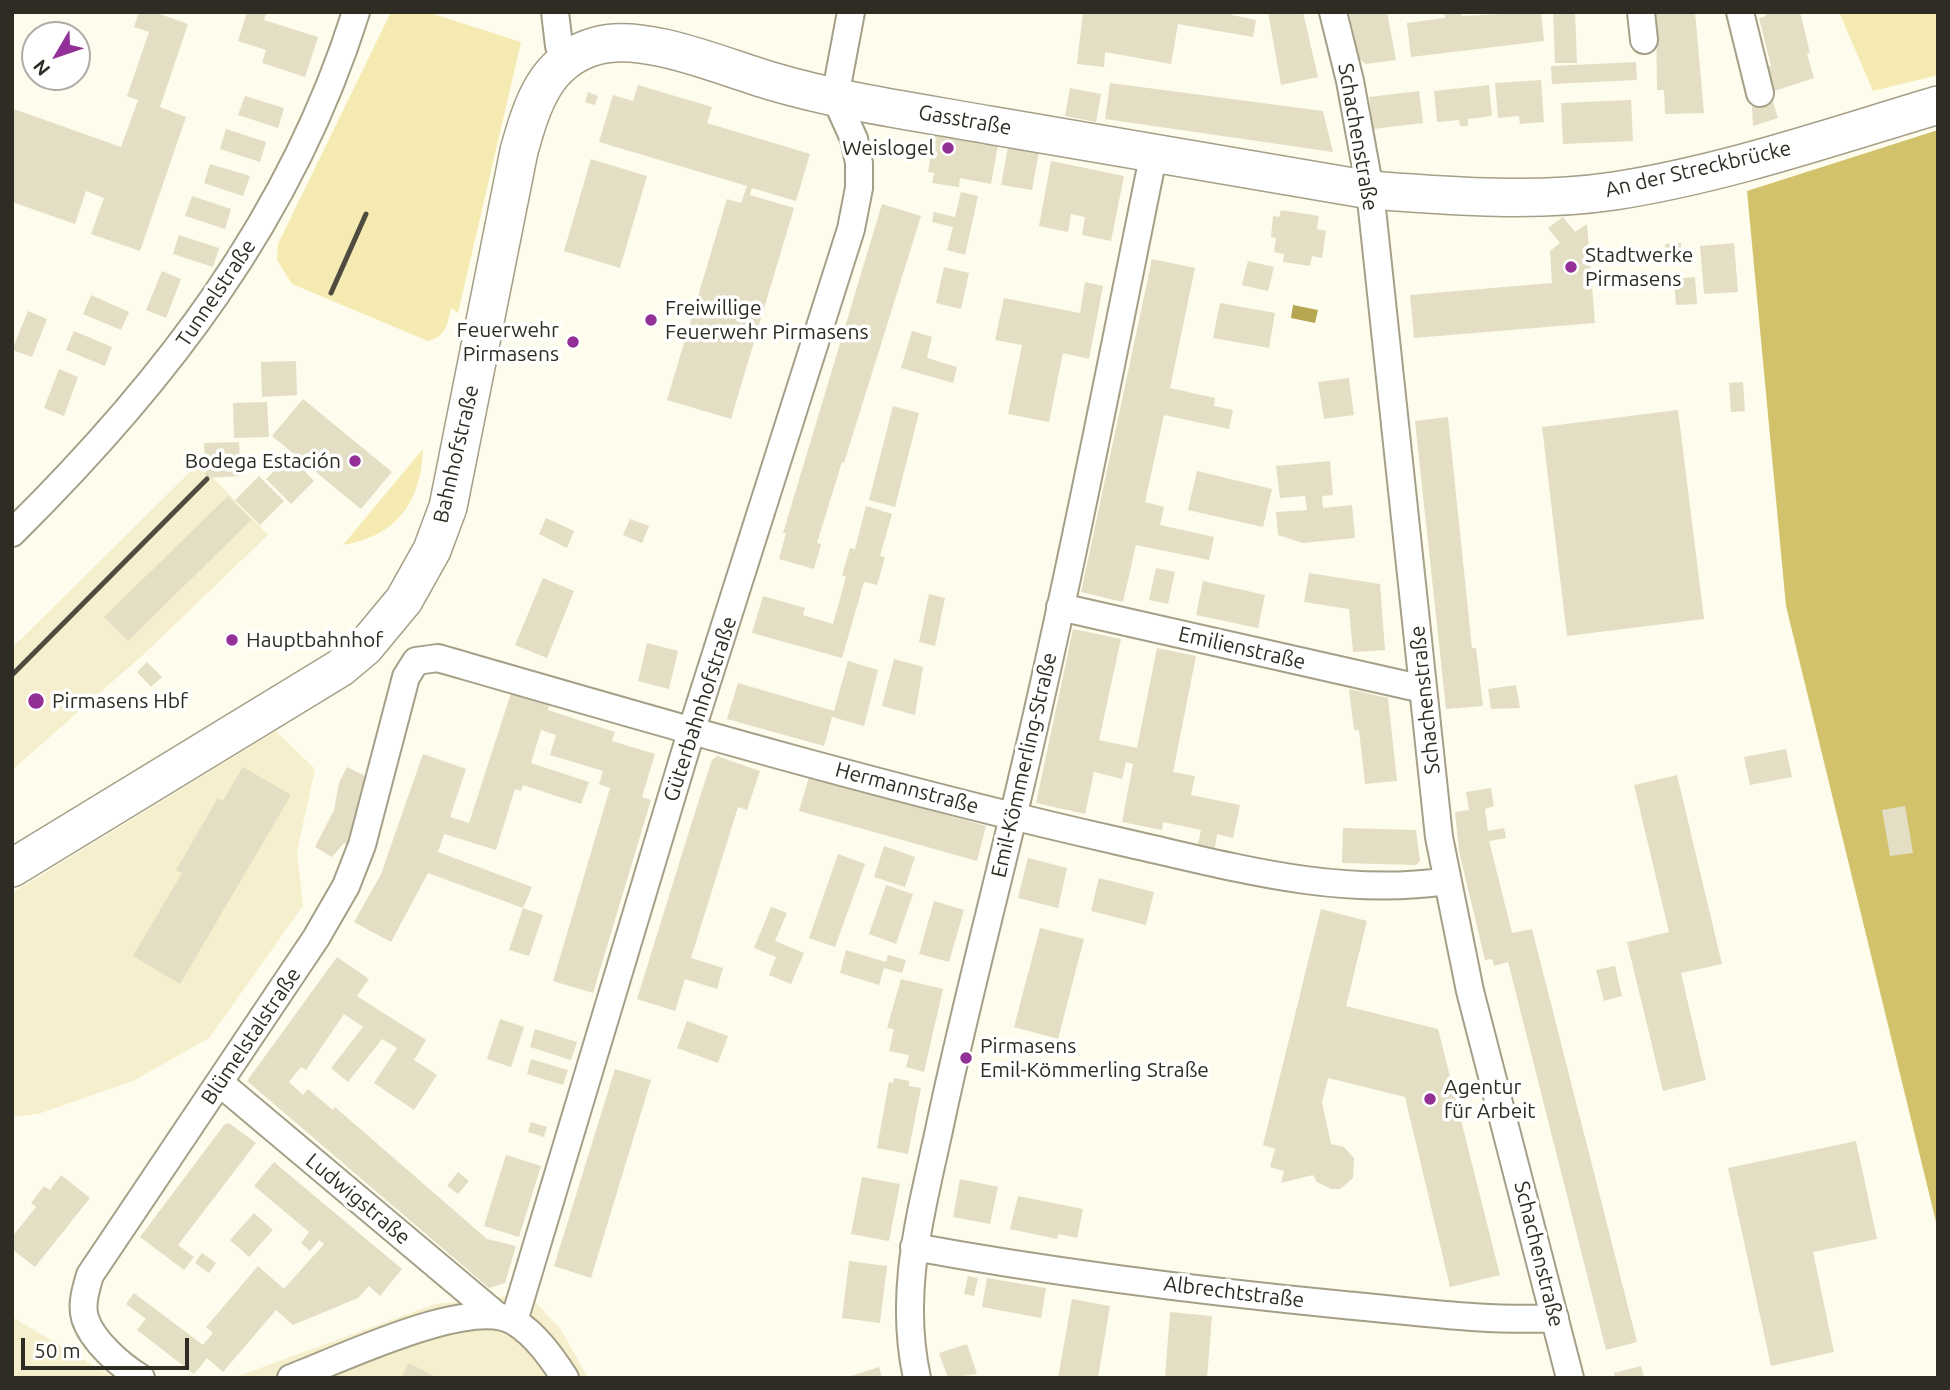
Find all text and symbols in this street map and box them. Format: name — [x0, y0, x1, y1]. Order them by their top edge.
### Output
north arrow — [21, 21, 91, 91]
text: N — [28, 56, 54, 80]
street label: Schachenstraße — [1333, 61, 1383, 213]
street label: Gasstraße — [916, 99, 1014, 141]
place label: Weislogel — [842, 135, 934, 161]
street label: An der Streckbrücke — [1603, 135, 1793, 203]
marker: Weislogel — [940, 140, 956, 156]
street label: Tunnelstraße — [171, 234, 261, 352]
place label: Stadtwerke Pirmasens — [1585, 242, 1693, 292]
marker: Stadtwerke Pirmasens — [1563, 259, 1579, 275]
place label: Freiwillige Feuerwehr Pirmasens — [665, 295, 869, 345]
marker: Freiwillige Feuerwehr Pirmasens — [643, 312, 659, 328]
place label: Feuerwehr Pirmasens — [457, 317, 559, 367]
marker: Feuerwehr Pirmasens — [565, 334, 581, 350]
street label: Bahnhofstraße — [428, 383, 484, 525]
place label: Bodega Estación — [185, 448, 341, 474]
marker: Bodega Estación — [347, 453, 363, 469]
street label: Güterbahnhofstraße — [658, 613, 742, 805]
street label: Emilienstraße — [1176, 621, 1308, 675]
street label: Schachenstraße — [1405, 624, 1445, 776]
place label: Hauptbahnhof — [246, 627, 383, 653]
marker: Hauptbahnhof — [224, 632, 240, 648]
street label: Emil-Kömmerling-Straße — [986, 650, 1062, 880]
place label: Pirmasens Hbf — [52, 688, 188, 714]
marker: Pirmasens Hbf — [26, 691, 46, 711]
street label: Hermannstraße — [833, 757, 981, 819]
street label: Blümelstalstraße — [196, 963, 306, 1109]
place label: Pirmasens Emil-Kömmerling Straße — [980, 1033, 1209, 1083]
marker: Pirmasens Emil-Kömmerling Straße — [958, 1050, 974, 1066]
place label: Agentur für Arbeit — [1444, 1074, 1536, 1124]
marker: Agentur für Arbeit — [1422, 1091, 1438, 1107]
street label: Ludwigstraße — [301, 1148, 415, 1250]
street label: Schachenstraße — [1509, 1179, 1569, 1329]
street label: Albrechtstraße — [1162, 1271, 1306, 1313]
scale bar — [24, 1324, 192, 1368]
text: 50 m — [34, 1338, 81, 1362]

